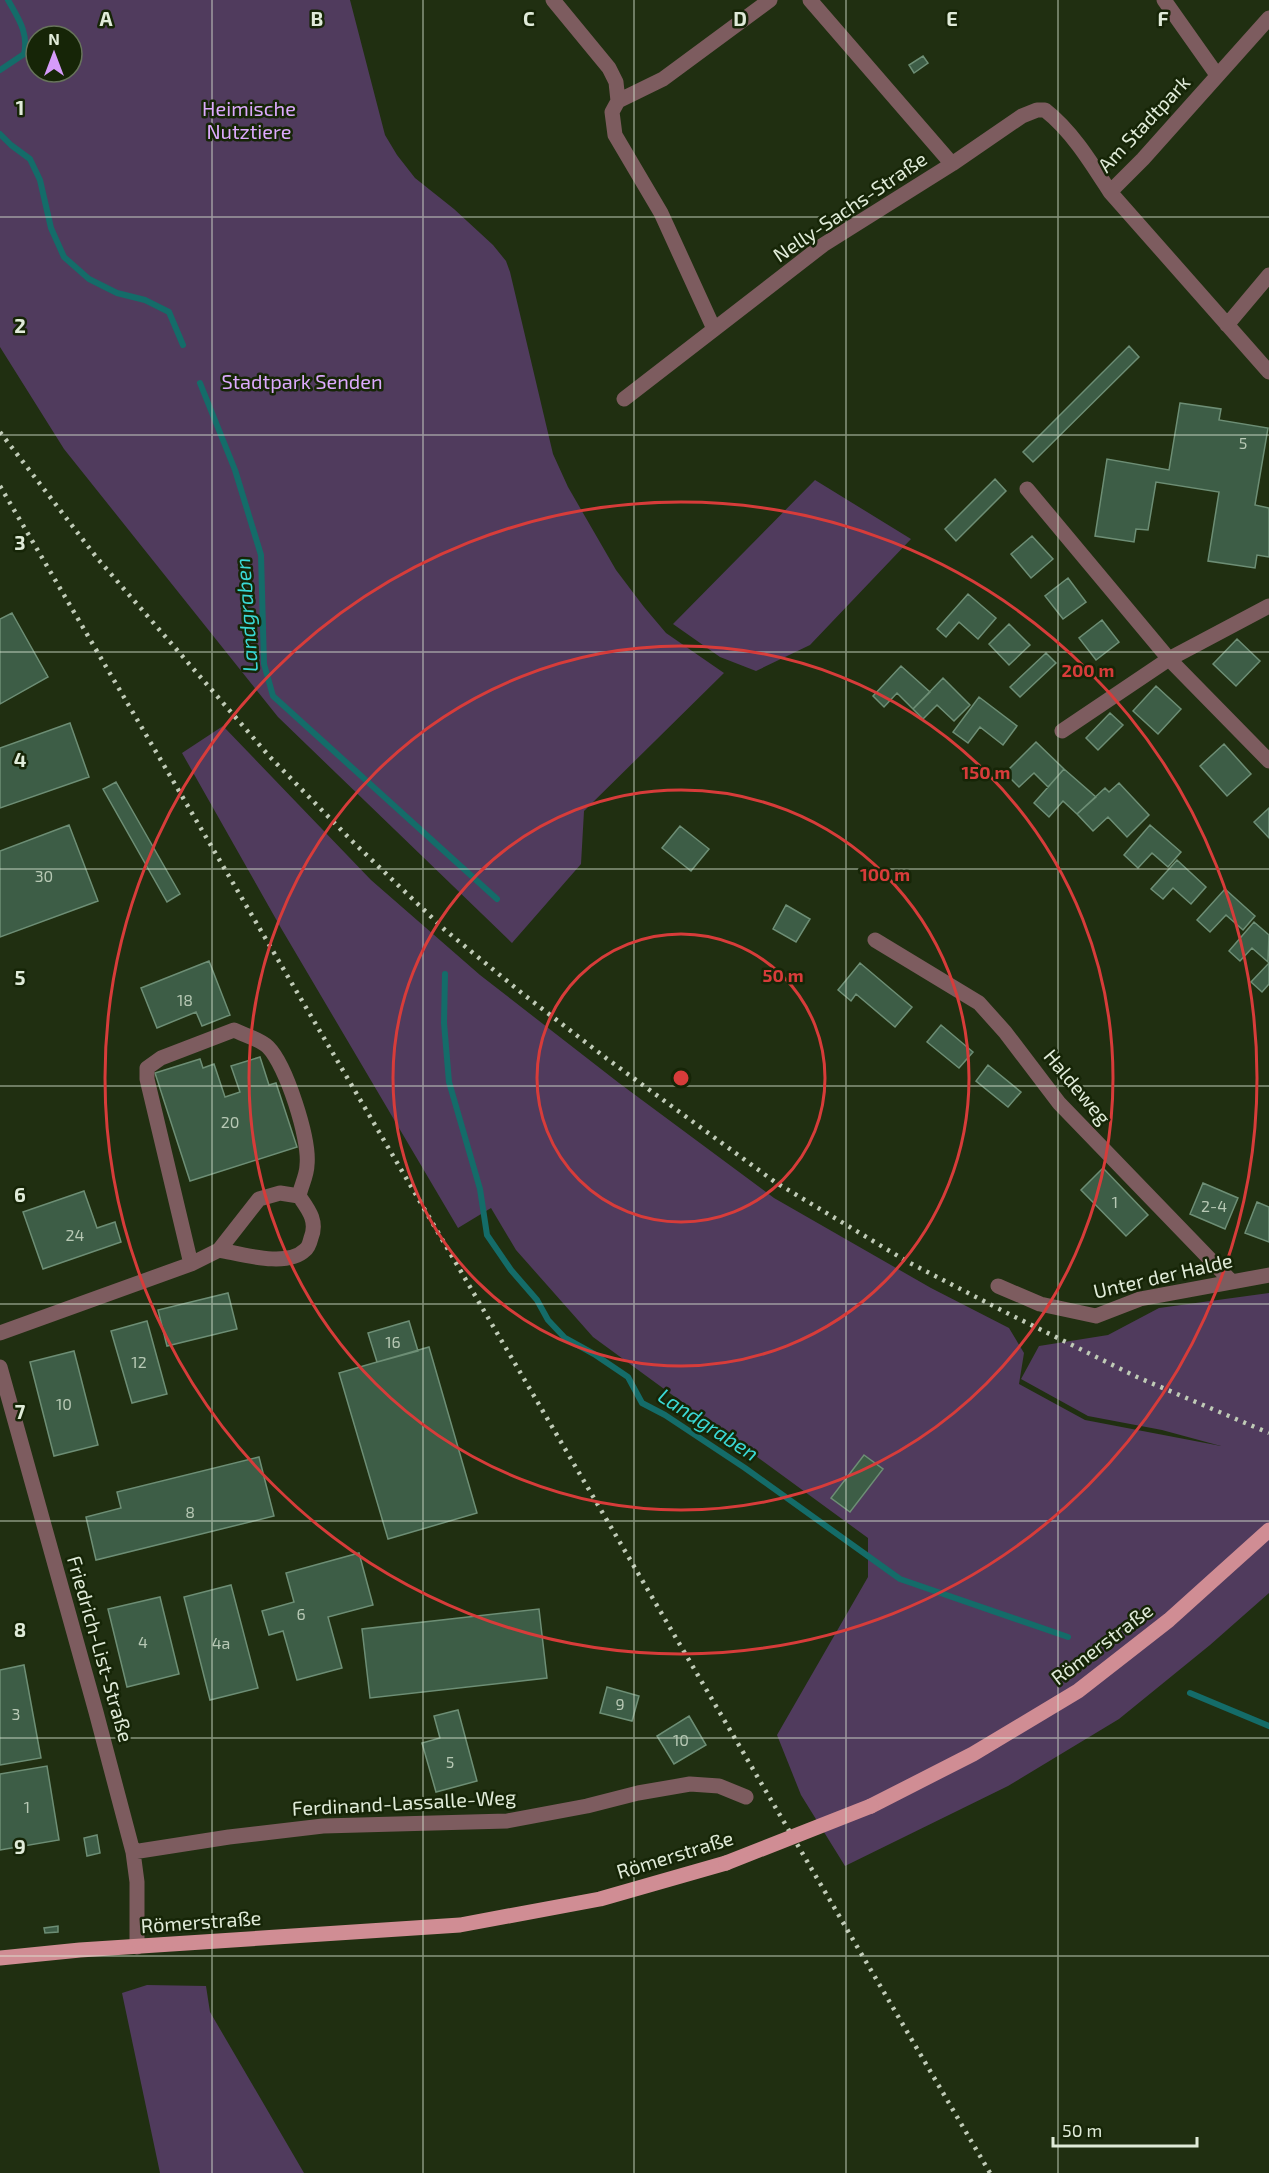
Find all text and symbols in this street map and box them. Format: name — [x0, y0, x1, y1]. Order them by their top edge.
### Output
text: A — [99, 6, 113, 30]
text: B — [311, 6, 323, 30]
text: C — [523, 6, 535, 30]
text: D — [733, 6, 747, 30]
text: E — [946, 6, 958, 30]
text: F — [1157, 6, 1169, 30]
north arrow — [24, 24, 84, 84]
text: N — [48, 29, 60, 48]
street label: Am Stadtpark — [1092, 70, 1194, 177]
text: 1 — [16, 95, 24, 119]
park label: Heimische Nutztiere — [202, 96, 296, 143]
street label: Nelly-Sachs-Straße — [768, 146, 931, 266]
text: 2 — [14, 313, 26, 337]
park label: Stadtpark Senden — [221, 369, 383, 393]
house number: 5 — [1239, 433, 1247, 452]
text: 3 — [14, 530, 26, 554]
water label: Landgraben — [229, 557, 262, 673]
text: 200 m — [1062, 659, 1114, 681]
text: 4 — [14, 747, 27, 771]
text: 150 m — [962, 761, 1010, 783]
text: 100 m — [860, 863, 910, 885]
house number: 30 — [35, 866, 53, 885]
text: 50 m — [762, 964, 804, 986]
text: 5 — [14, 965, 26, 989]
house number: 18 — [177, 990, 193, 1009]
street label: Haldeweg — [1039, 1044, 1116, 1129]
centre of rings — [671, 1068, 691, 1088]
house number: 20 — [221, 1112, 239, 1131]
text: 6 — [14, 1182, 26, 1206]
house number: 1 — [1112, 1192, 1118, 1211]
house number: 2-4 — [1201, 1196, 1227, 1215]
house number: 24 — [66, 1225, 85, 1244]
street label: Unter der Halde — [1091, 1247, 1235, 1303]
house number: 16 — [385, 1332, 401, 1351]
house number: 12 — [131, 1352, 147, 1371]
water label: Landgraben — [654, 1382, 764, 1465]
house number: 10 — [56, 1394, 72, 1413]
text: 7 — [15, 1399, 26, 1423]
house number: 8 — [185, 1502, 195, 1521]
street label: Friedrich-List-Straße — [63, 1553, 139, 1745]
street label: Römerstraße — [1046, 1597, 1157, 1689]
house number: 6 — [296, 1604, 306, 1623]
text: 8 — [14, 1617, 26, 1641]
house number: 4 — [138, 1632, 148, 1651]
house number: 4a — [212, 1633, 230, 1652]
house number: 9 — [615, 1694, 625, 1713]
house number: 3 — [12, 1704, 20, 1723]
house number: 10 — [673, 1730, 689, 1749]
house number: 5 — [446, 1752, 454, 1771]
street label: Ferdinand-Lassalle-Weg — [291, 1784, 517, 1820]
house number: 1 — [24, 1797, 30, 1816]
street label: Römerstraße — [613, 1825, 736, 1883]
text: 9 — [14, 1834, 26, 1858]
street label: Römerstraße — [140, 1905, 262, 1937]
scale bar — [1053, 2110, 1197, 2148]
text: 50 m — [1062, 2119, 1102, 2141]

